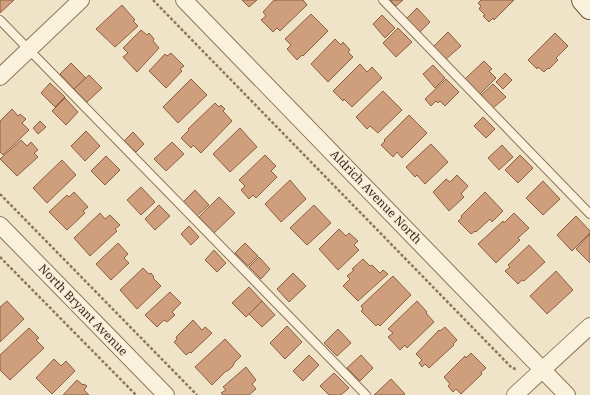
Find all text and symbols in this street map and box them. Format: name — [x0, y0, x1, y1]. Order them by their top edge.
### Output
street label: Aldrich Avenue North — [327, 146, 426, 248]
street label: North Bryant Avenue — [35, 260, 132, 359]

